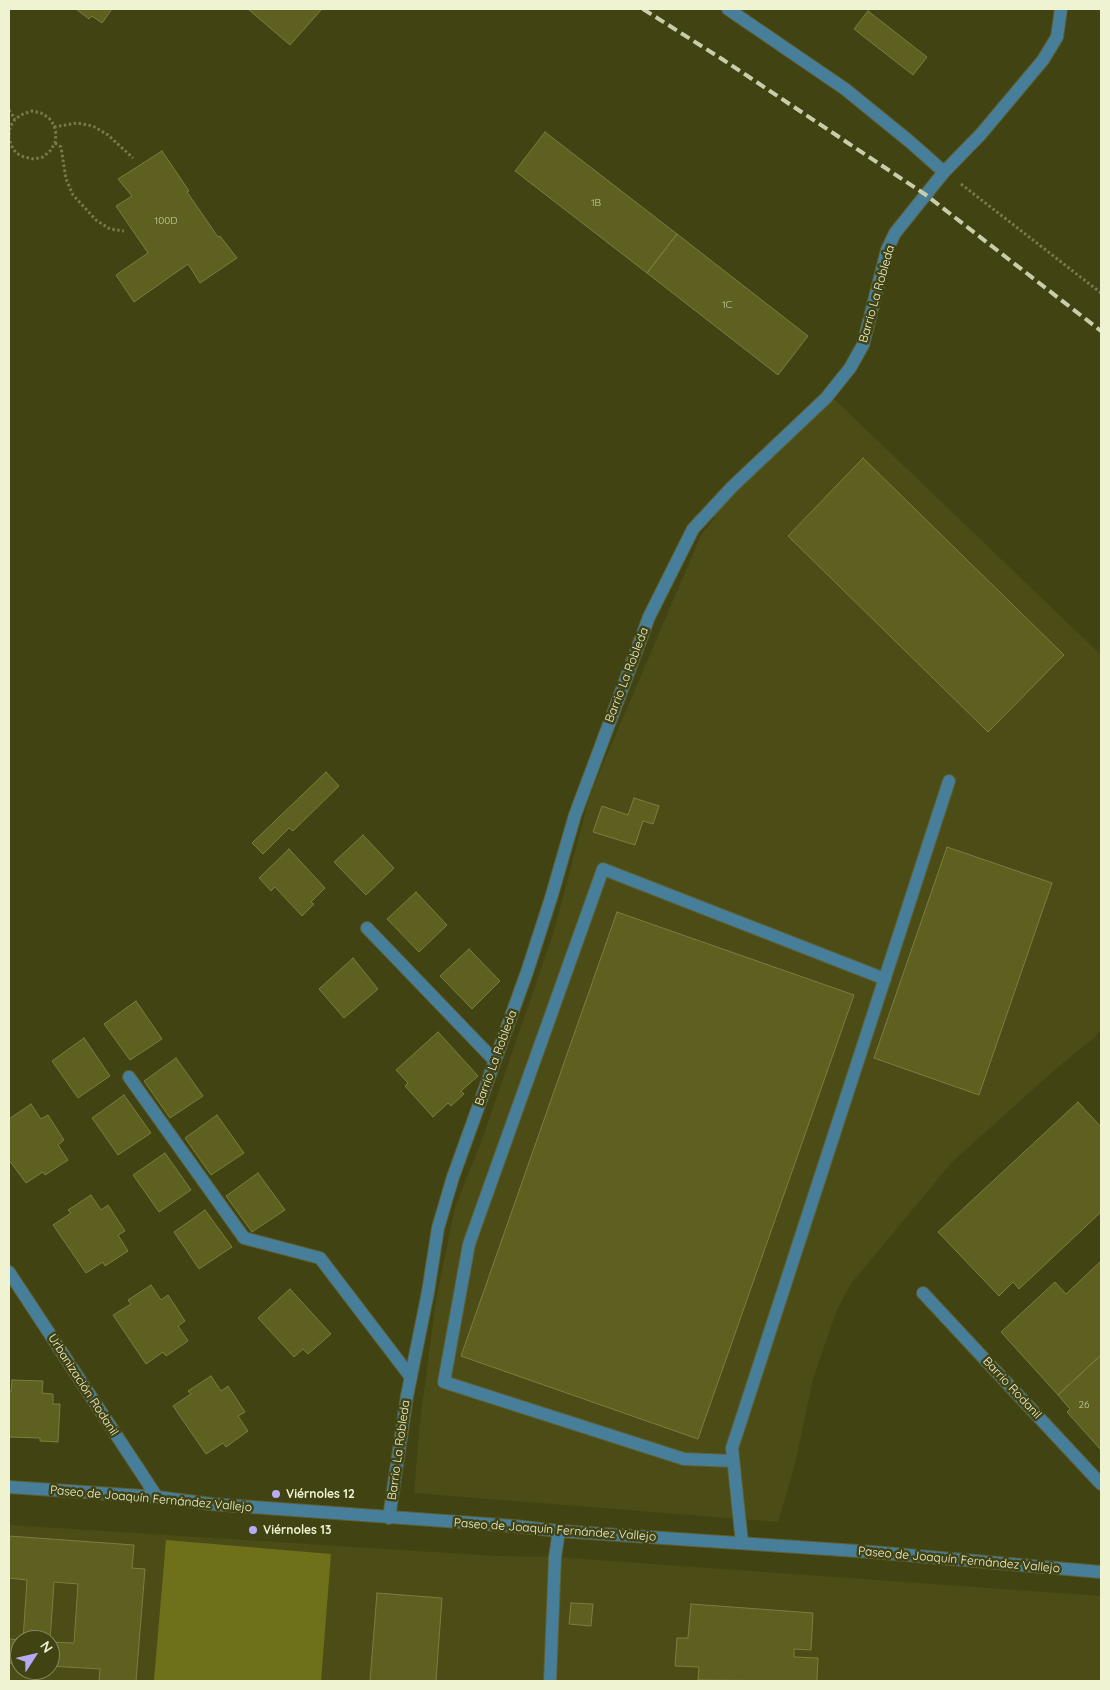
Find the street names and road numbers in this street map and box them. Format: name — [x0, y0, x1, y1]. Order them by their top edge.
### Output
street label: Barrio La Robleda — [856, 244, 898, 344]
street label: Barrio La Robleda — [602, 625, 652, 725]
street label: Barrio La Robleda — [472, 1008, 520, 1108]
street label: Urbanización Rodanil — [45, 1331, 121, 1439]
street label: Barrio Rodanil — [980, 1354, 1044, 1422]
street label: Barrio La Robleda — [385, 1399, 413, 1501]
street label: Paseo de Joaquín Fernández Vallejo — [49, 1483, 253, 1515]
street label: Paseo de Joaquín Fernández Vallejo — [453, 1516, 657, 1544]
street label: Paseo de Joaquín Fernández Vallejo — [857, 1544, 1061, 1576]

